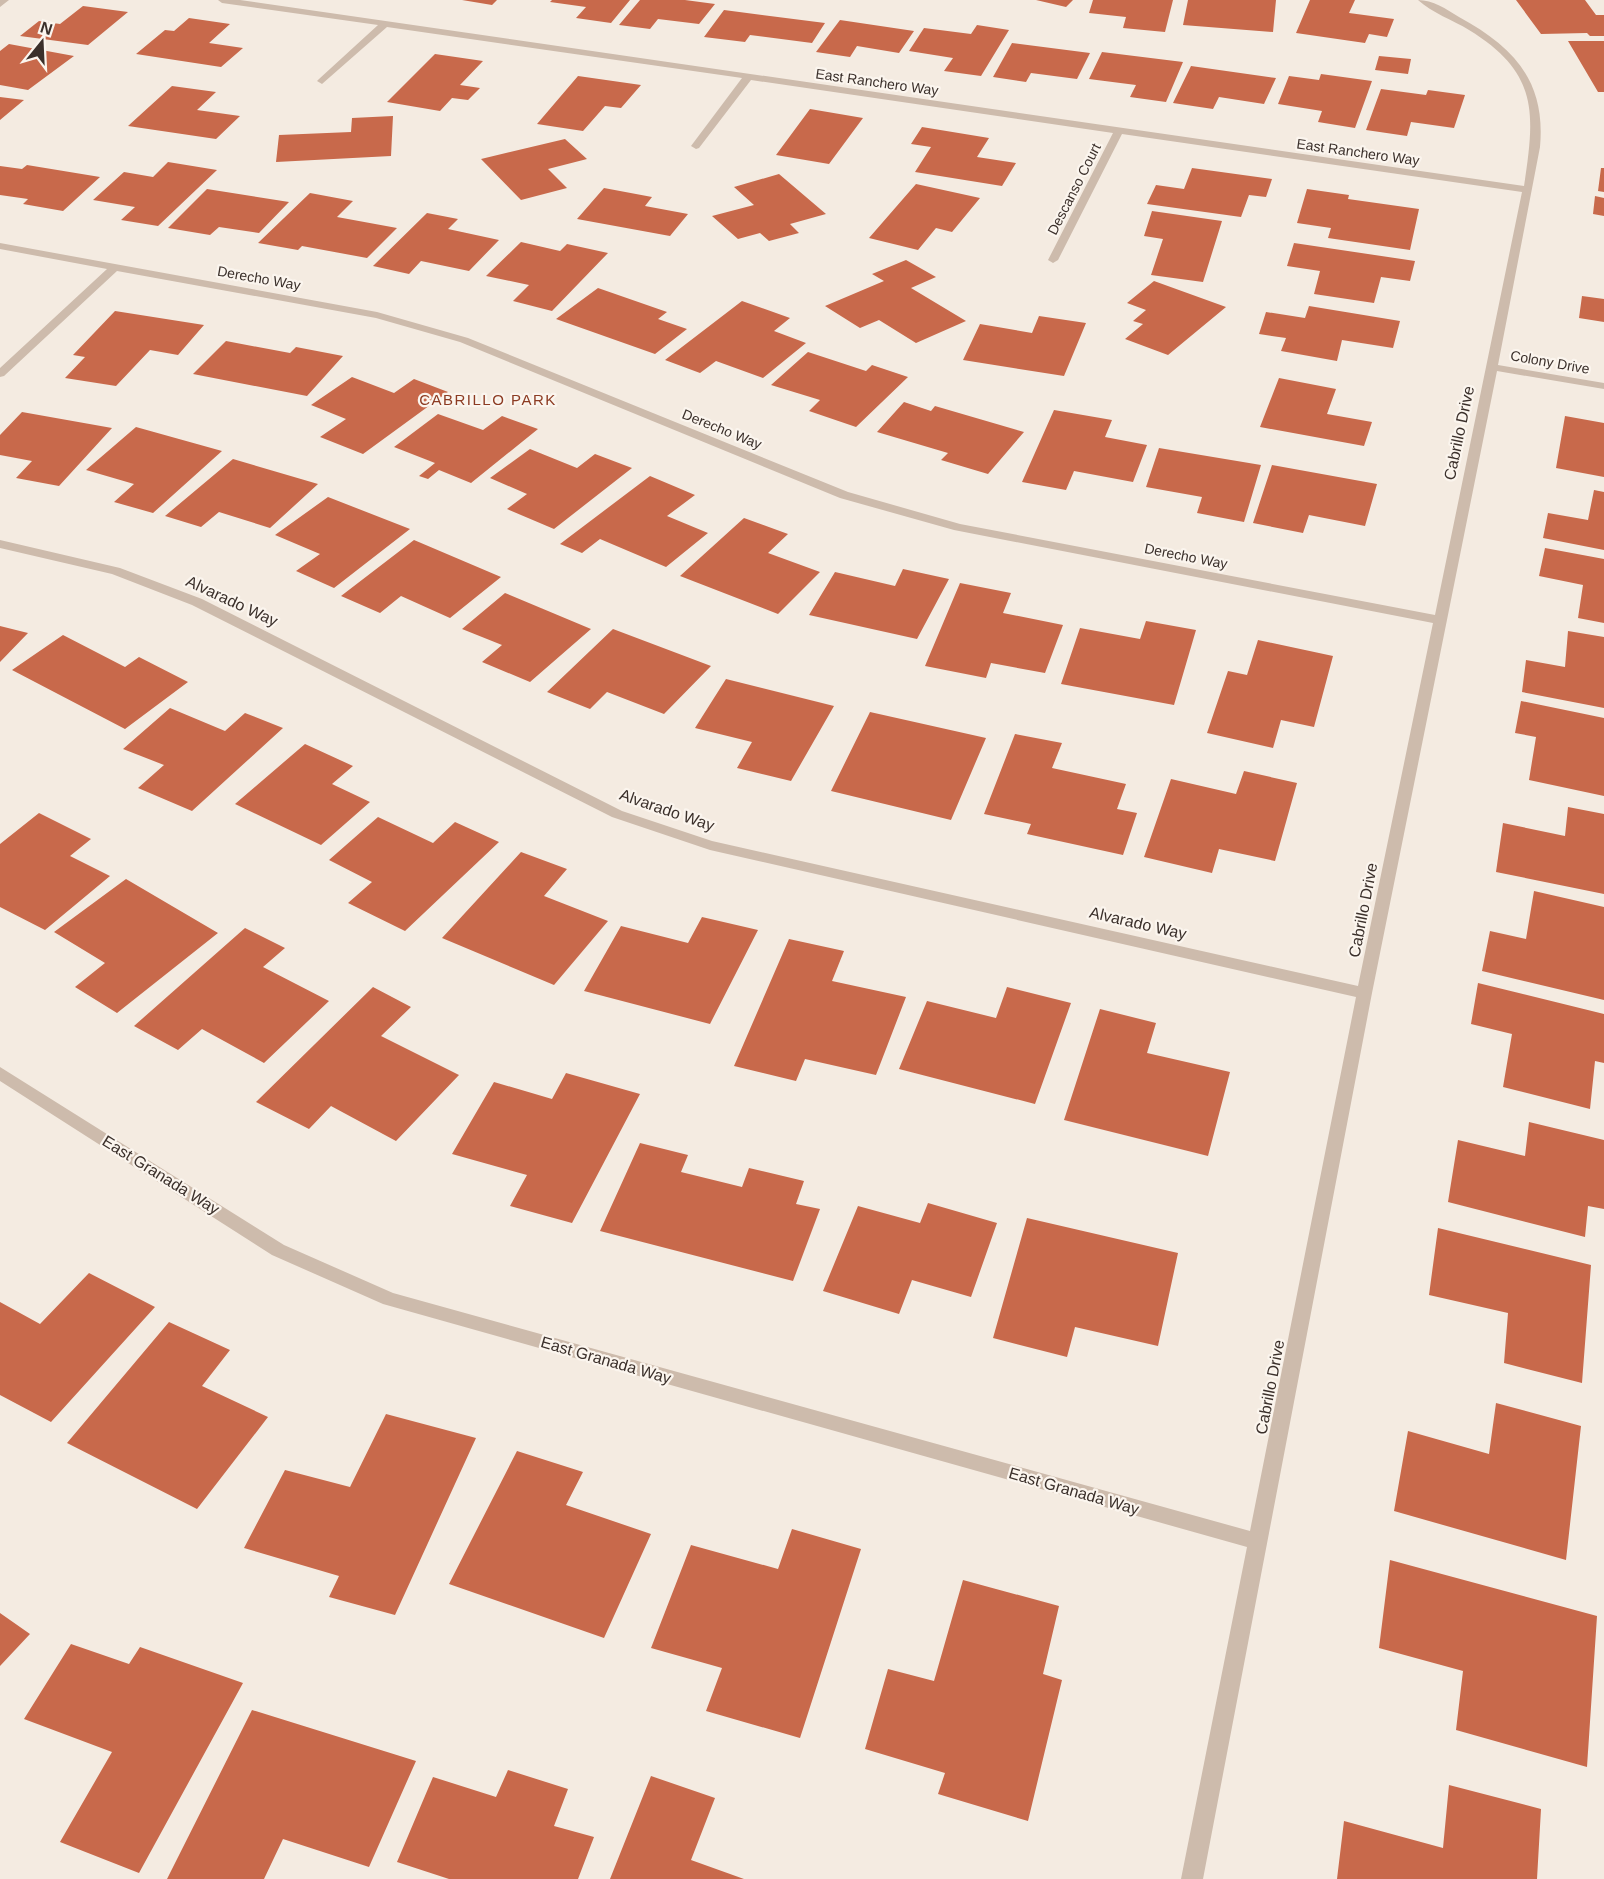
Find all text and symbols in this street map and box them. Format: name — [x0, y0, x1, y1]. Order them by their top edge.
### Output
north arrow — [12, 12, 72, 72]
text: N — [38, 18, 55, 38]
street label: East Ranchero Way — [814, 65, 940, 99]
street label: East Ranchero Way — [1295, 135, 1421, 169]
street label: Descanso Court — [1044, 141, 1104, 237]
street label: Derecho Way — [216, 263, 302, 293]
street label: Colony Drive — [1509, 347, 1591, 377]
street label: Cabrillo Drive — [1441, 384, 1477, 482]
district label: CABRILLO PARK — [419, 391, 557, 408]
street label: Derecho Way — [680, 406, 764, 452]
street label: Derecho Way — [1143, 540, 1229, 572]
street label: Alvarado Way — [184, 572, 280, 630]
street label: Alvarado Way — [617, 786, 717, 834]
street label: Cabrillo Drive — [1345, 861, 1381, 959]
street label: Alvarado Way — [1088, 904, 1188, 942]
street label: East Granada Way — [99, 1132, 223, 1218]
street label: East Granada Way — [539, 1333, 673, 1387]
street label: Cabrillo Drive — [1252, 1338, 1288, 1436]
street label: East Granada Way — [1007, 1464, 1141, 1518]

